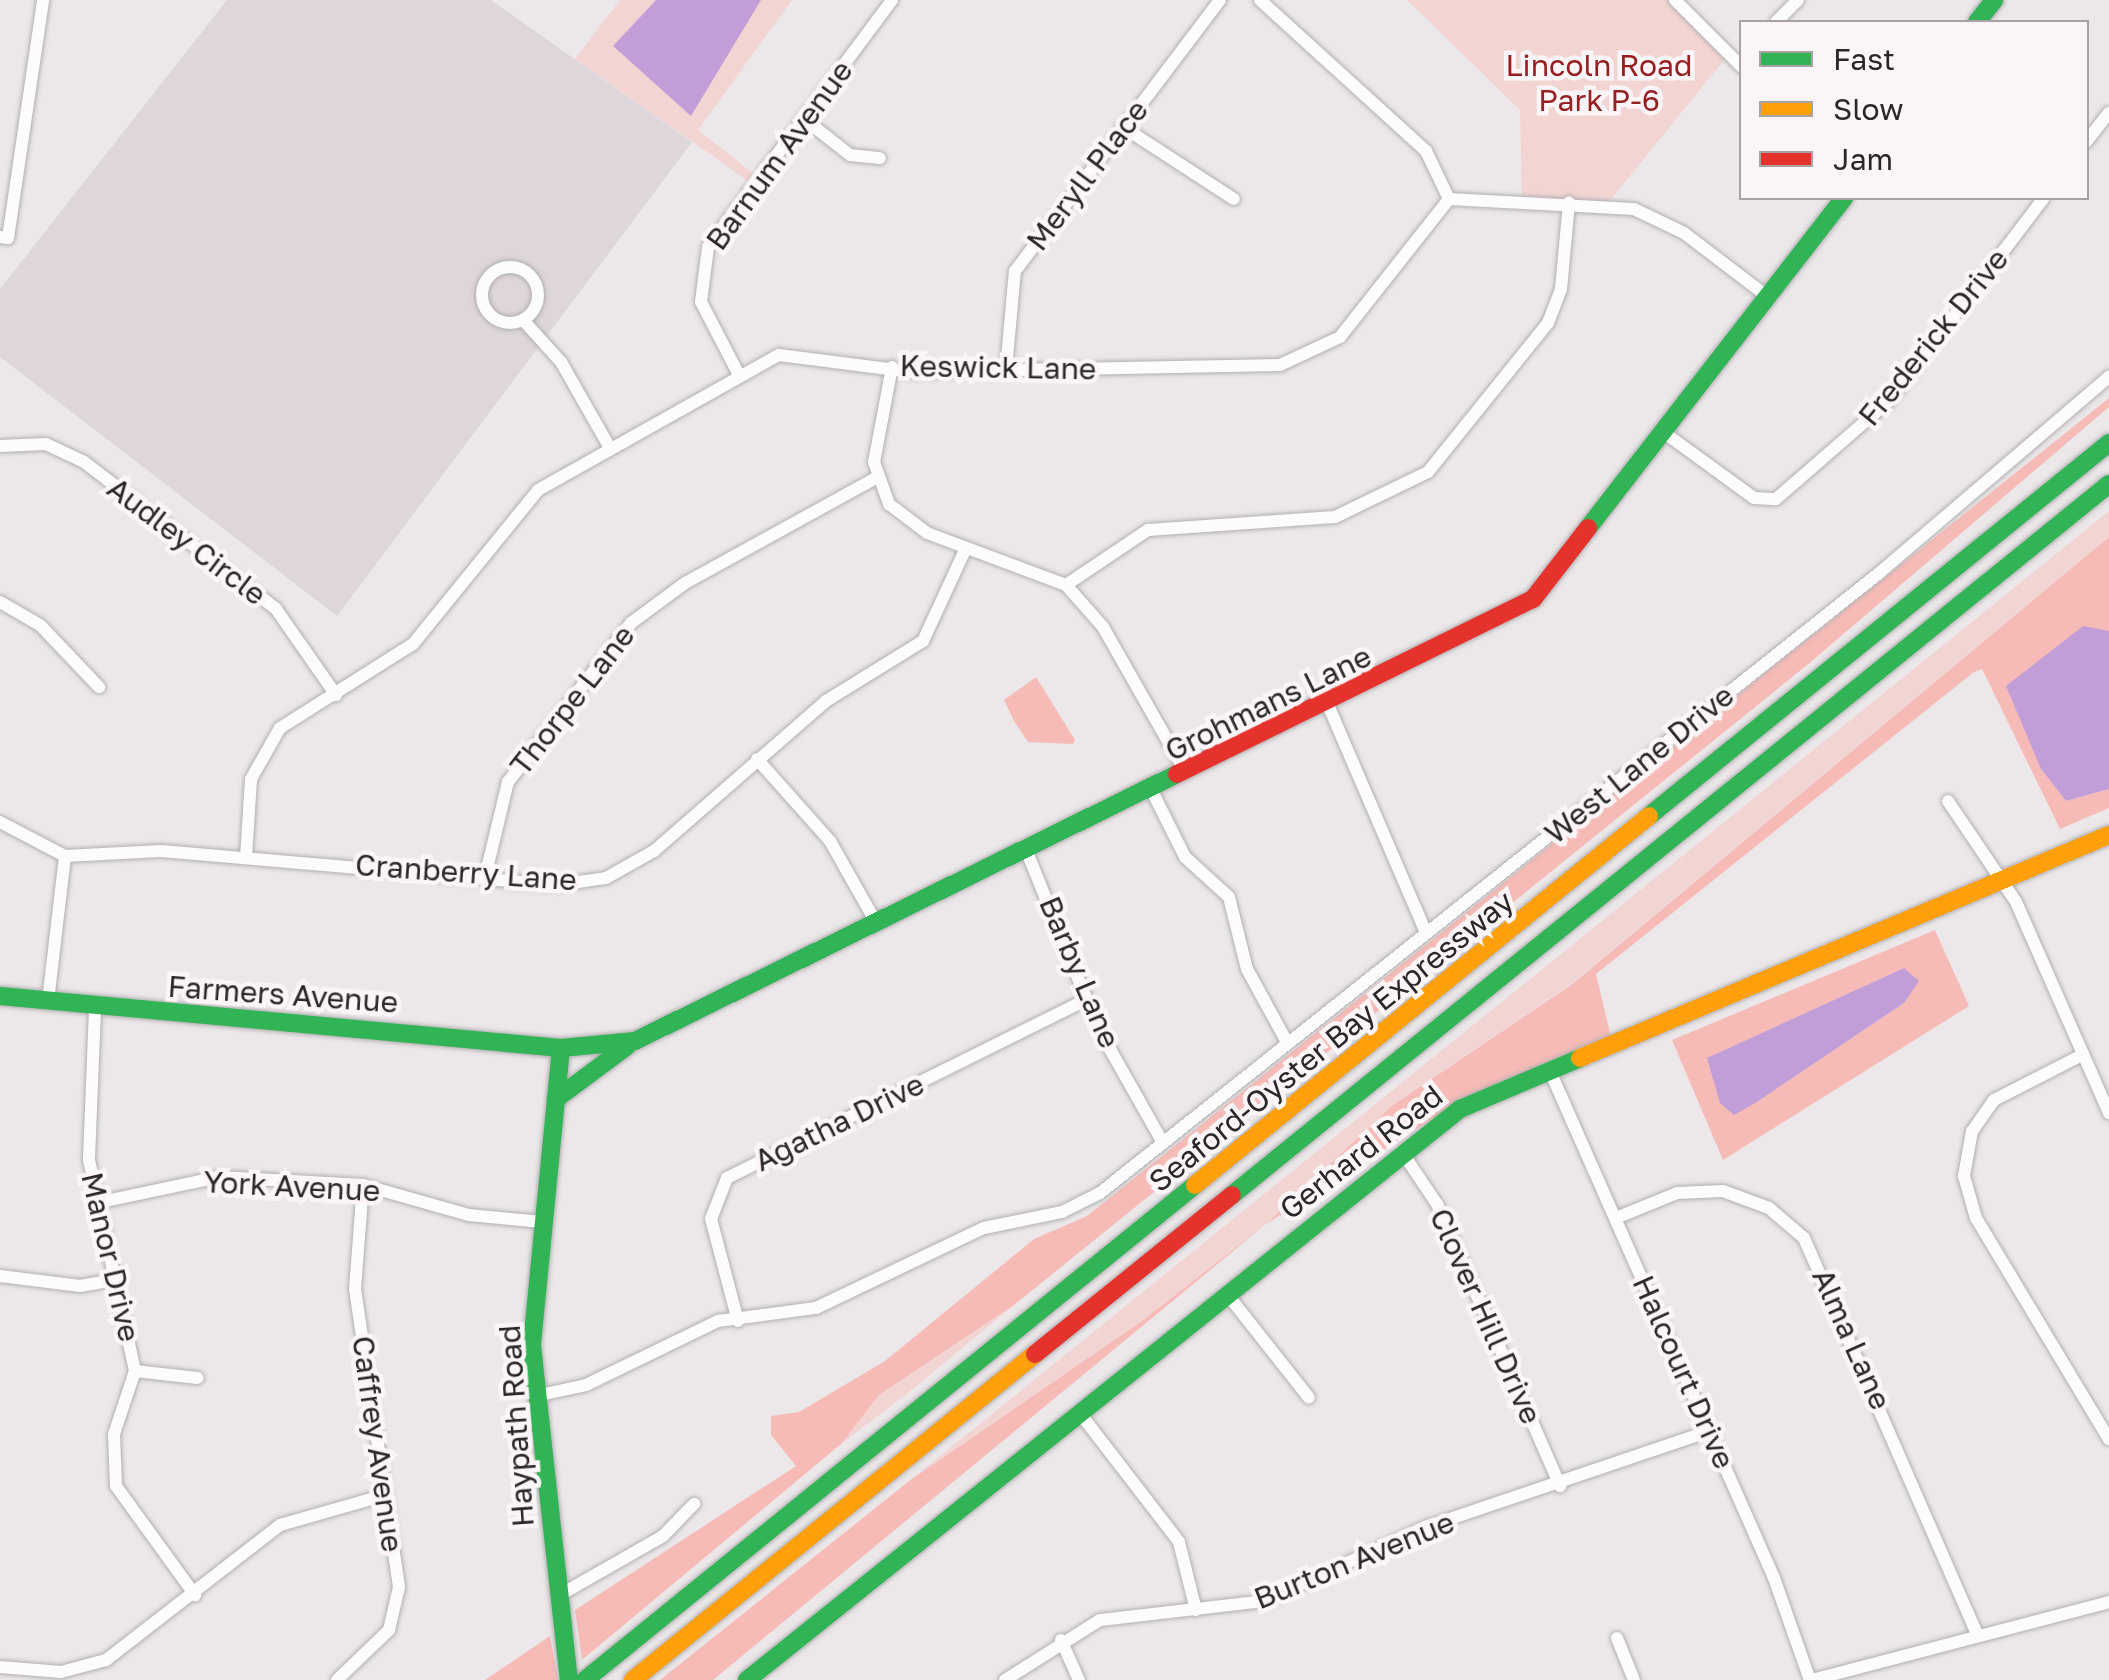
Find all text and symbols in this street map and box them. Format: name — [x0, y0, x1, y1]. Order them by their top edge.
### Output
legend — [1739, 20, 2089, 200]
text: Fast — [1833, 41, 1895, 77]
park label: Lincoln Road Park P-6 — [1506, 47, 1692, 118]
street label: Barnum Avenue — [698, 53, 860, 257]
text: Slow — [1833, 91, 1904, 127]
street label: Meryll Place — [1019, 93, 1155, 257]
text: Jam — [1833, 141, 1893, 177]
street label: Frederick Drive — [1851, 241, 2015, 433]
street label: Keswick Lane — [899, 347, 1097, 387]
street label: Audley Circle — [101, 470, 273, 612]
street label: Thorpe Lane — [502, 618, 642, 782]
street label: Grohmans Lane — [1159, 638, 1377, 768]
street label: West Lane Drive — [1537, 677, 1741, 851]
street label: Cranberry Lane — [354, 846, 578, 898]
street label: Seaford-Oyster Bay Expressway — [1142, 883, 1520, 1199]
street label: Barby Lane — [1032, 891, 1128, 1053]
street label: Farmers Avenue — [167, 968, 399, 1020]
street label: Agatha Drive — [748, 1065, 930, 1179]
street label: Gerhard Road — [1272, 1077, 1450, 1227]
street label: York Avenue — [203, 1163, 381, 1209]
street label: Manor Drive — [74, 1169, 148, 1345]
street label: Clover Hill Drive — [1422, 1203, 1550, 1429]
street label: Alma Lane — [1805, 1263, 1899, 1415]
street label: Halcourt Drive — [1625, 1270, 1743, 1474]
street label: Haypath Road — [491, 1324, 541, 1528]
street label: Caffrey Avenue — [345, 1334, 411, 1554]
street label: Burton Avenue — [1249, 1504, 1459, 1616]

